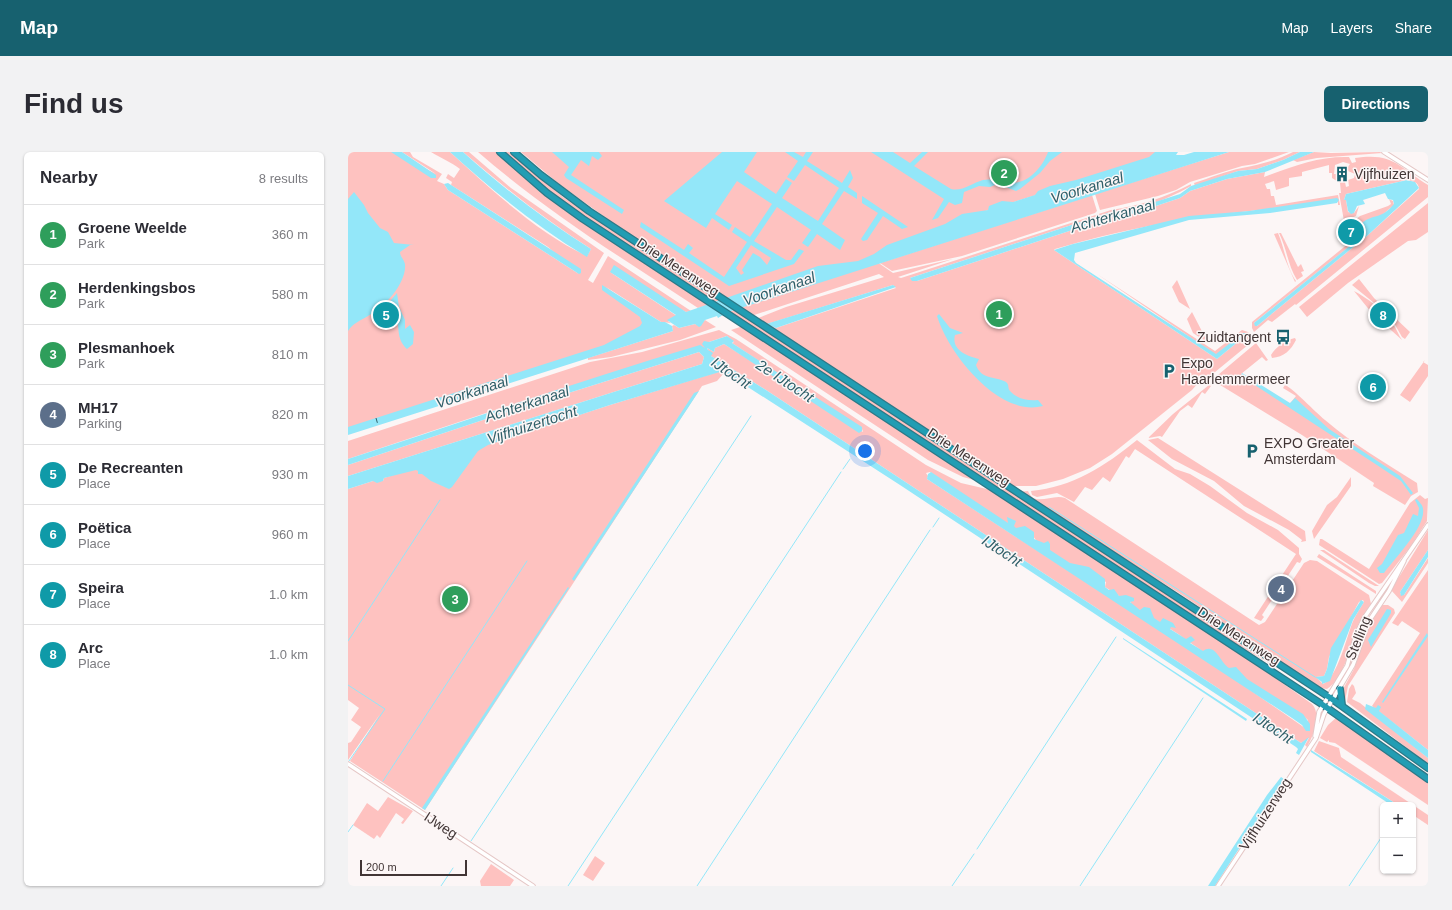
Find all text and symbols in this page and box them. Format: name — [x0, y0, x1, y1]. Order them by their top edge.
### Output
text: Map — [20, 17, 58, 38]
text: Map — [1281, 20, 1309, 36]
text: Layers — [1331, 20, 1373, 36]
text: Share — [1395, 20, 1432, 36]
button: Directions — [1324, 86, 1428, 122]
text: Find us — [24, 88, 124, 119]
pin: 2 — [991, 158, 1017, 188]
building icon: Vijfhuizen — [1333, 165, 1351, 183]
place label: Vijfhuizen — [1354, 166, 1414, 182]
text: Nearby — [40, 168, 98, 187]
water label: Voorkanaal — [1048, 168, 1126, 207]
text: 8 results — [259, 171, 308, 186]
water label: Achterkanaal — [1067, 195, 1158, 236]
pin: 7 — [1338, 217, 1364, 247]
text: Groene Weelde — [78, 219, 187, 236]
text: 1 — [49, 227, 57, 242]
text: 360 m — [272, 227, 308, 242]
street label: Drie Merenweg — [634, 234, 722, 300]
text: Park — [78, 236, 105, 251]
water label: Voorkanaal — [740, 268, 818, 309]
text: Herdenkingsbos — [78, 279, 196, 296]
text: 2 — [49, 287, 57, 302]
text: 580 m — [272, 287, 308, 302]
text: Park — [78, 296, 105, 311]
pin: 1 — [986, 299, 1012, 329]
pin: 5 — [373, 300, 399, 330]
pin: 8 — [1370, 300, 1396, 330]
bus stop icon: Zuidtangent — [1274, 328, 1292, 346]
place label: Zuidtangent — [1197, 329, 1271, 345]
text: Plesmanhoek — [78, 339, 175, 356]
text: 3 — [49, 347, 57, 362]
text: 810 m — [272, 347, 308, 362]
water label: IJtocht — [708, 353, 755, 392]
water label: 2e IJtocht — [753, 355, 818, 406]
place label: Expo Haarlemmermeer — [1181, 355, 1290, 387]
text: Park — [78, 356, 105, 371]
parking icon: Expo Haarlemmermeer — [1160, 362, 1178, 380]
water label: Voorkanaal — [433, 372, 511, 411]
pin: 6 — [1360, 372, 1386, 402]
water label: Achterkanaal — [482, 382, 572, 425]
text: MH17 — [78, 399, 118, 416]
water label: Vijfhuizertocht — [485, 402, 580, 447]
text: 4 — [49, 407, 57, 422]
text: 820 m — [272, 407, 308, 422]
text: Parking — [78, 416, 122, 431]
street label: Drie Merenweg — [925, 424, 1013, 490]
place label: EXPO Greater Amsterdam — [1264, 435, 1355, 467]
your location — [855, 441, 875, 461]
parking icon: EXPO Greater Amsterdam — [1243, 442, 1261, 460]
text: De Recreanten — [78, 459, 183, 476]
text: 5 — [49, 467, 57, 482]
text: 930 m — [272, 467, 308, 482]
text: Place — [78, 476, 111, 491]
text: Poëtica — [78, 519, 131, 536]
text: 6 — [49, 527, 57, 542]
text: 960 m — [272, 527, 308, 542]
water label: IJtocht — [979, 531, 1026, 570]
text: Place — [78, 536, 111, 551]
pin: 4 — [1268, 574, 1294, 604]
text: Speira — [78, 579, 124, 596]
pin: 3 — [442, 584, 468, 614]
text: 7 — [49, 587, 57, 602]
text: 1.0 km — [269, 587, 308, 602]
text: Place — [78, 596, 111, 611]
street label: Drie Merenweg — [1195, 603, 1283, 669]
street label: Stelling — [1342, 614, 1374, 662]
text: Arc — [78, 639, 103, 656]
text: 8 — [49, 647, 57, 662]
text: 1.0 km — [269, 647, 308, 662]
text: Place — [78, 656, 111, 671]
water label: IJtocht — [1250, 708, 1297, 747]
street label: Vijfhuizerweg — [1236, 775, 1294, 853]
map controls — [1380, 802, 1416, 874]
button: + — [1380, 802, 1416, 838]
street label: IJweg — [421, 808, 461, 842]
button: − — [1380, 838, 1416, 874]
scale bar — [360, 858, 467, 877]
text: 200 m — [366, 861, 397, 873]

